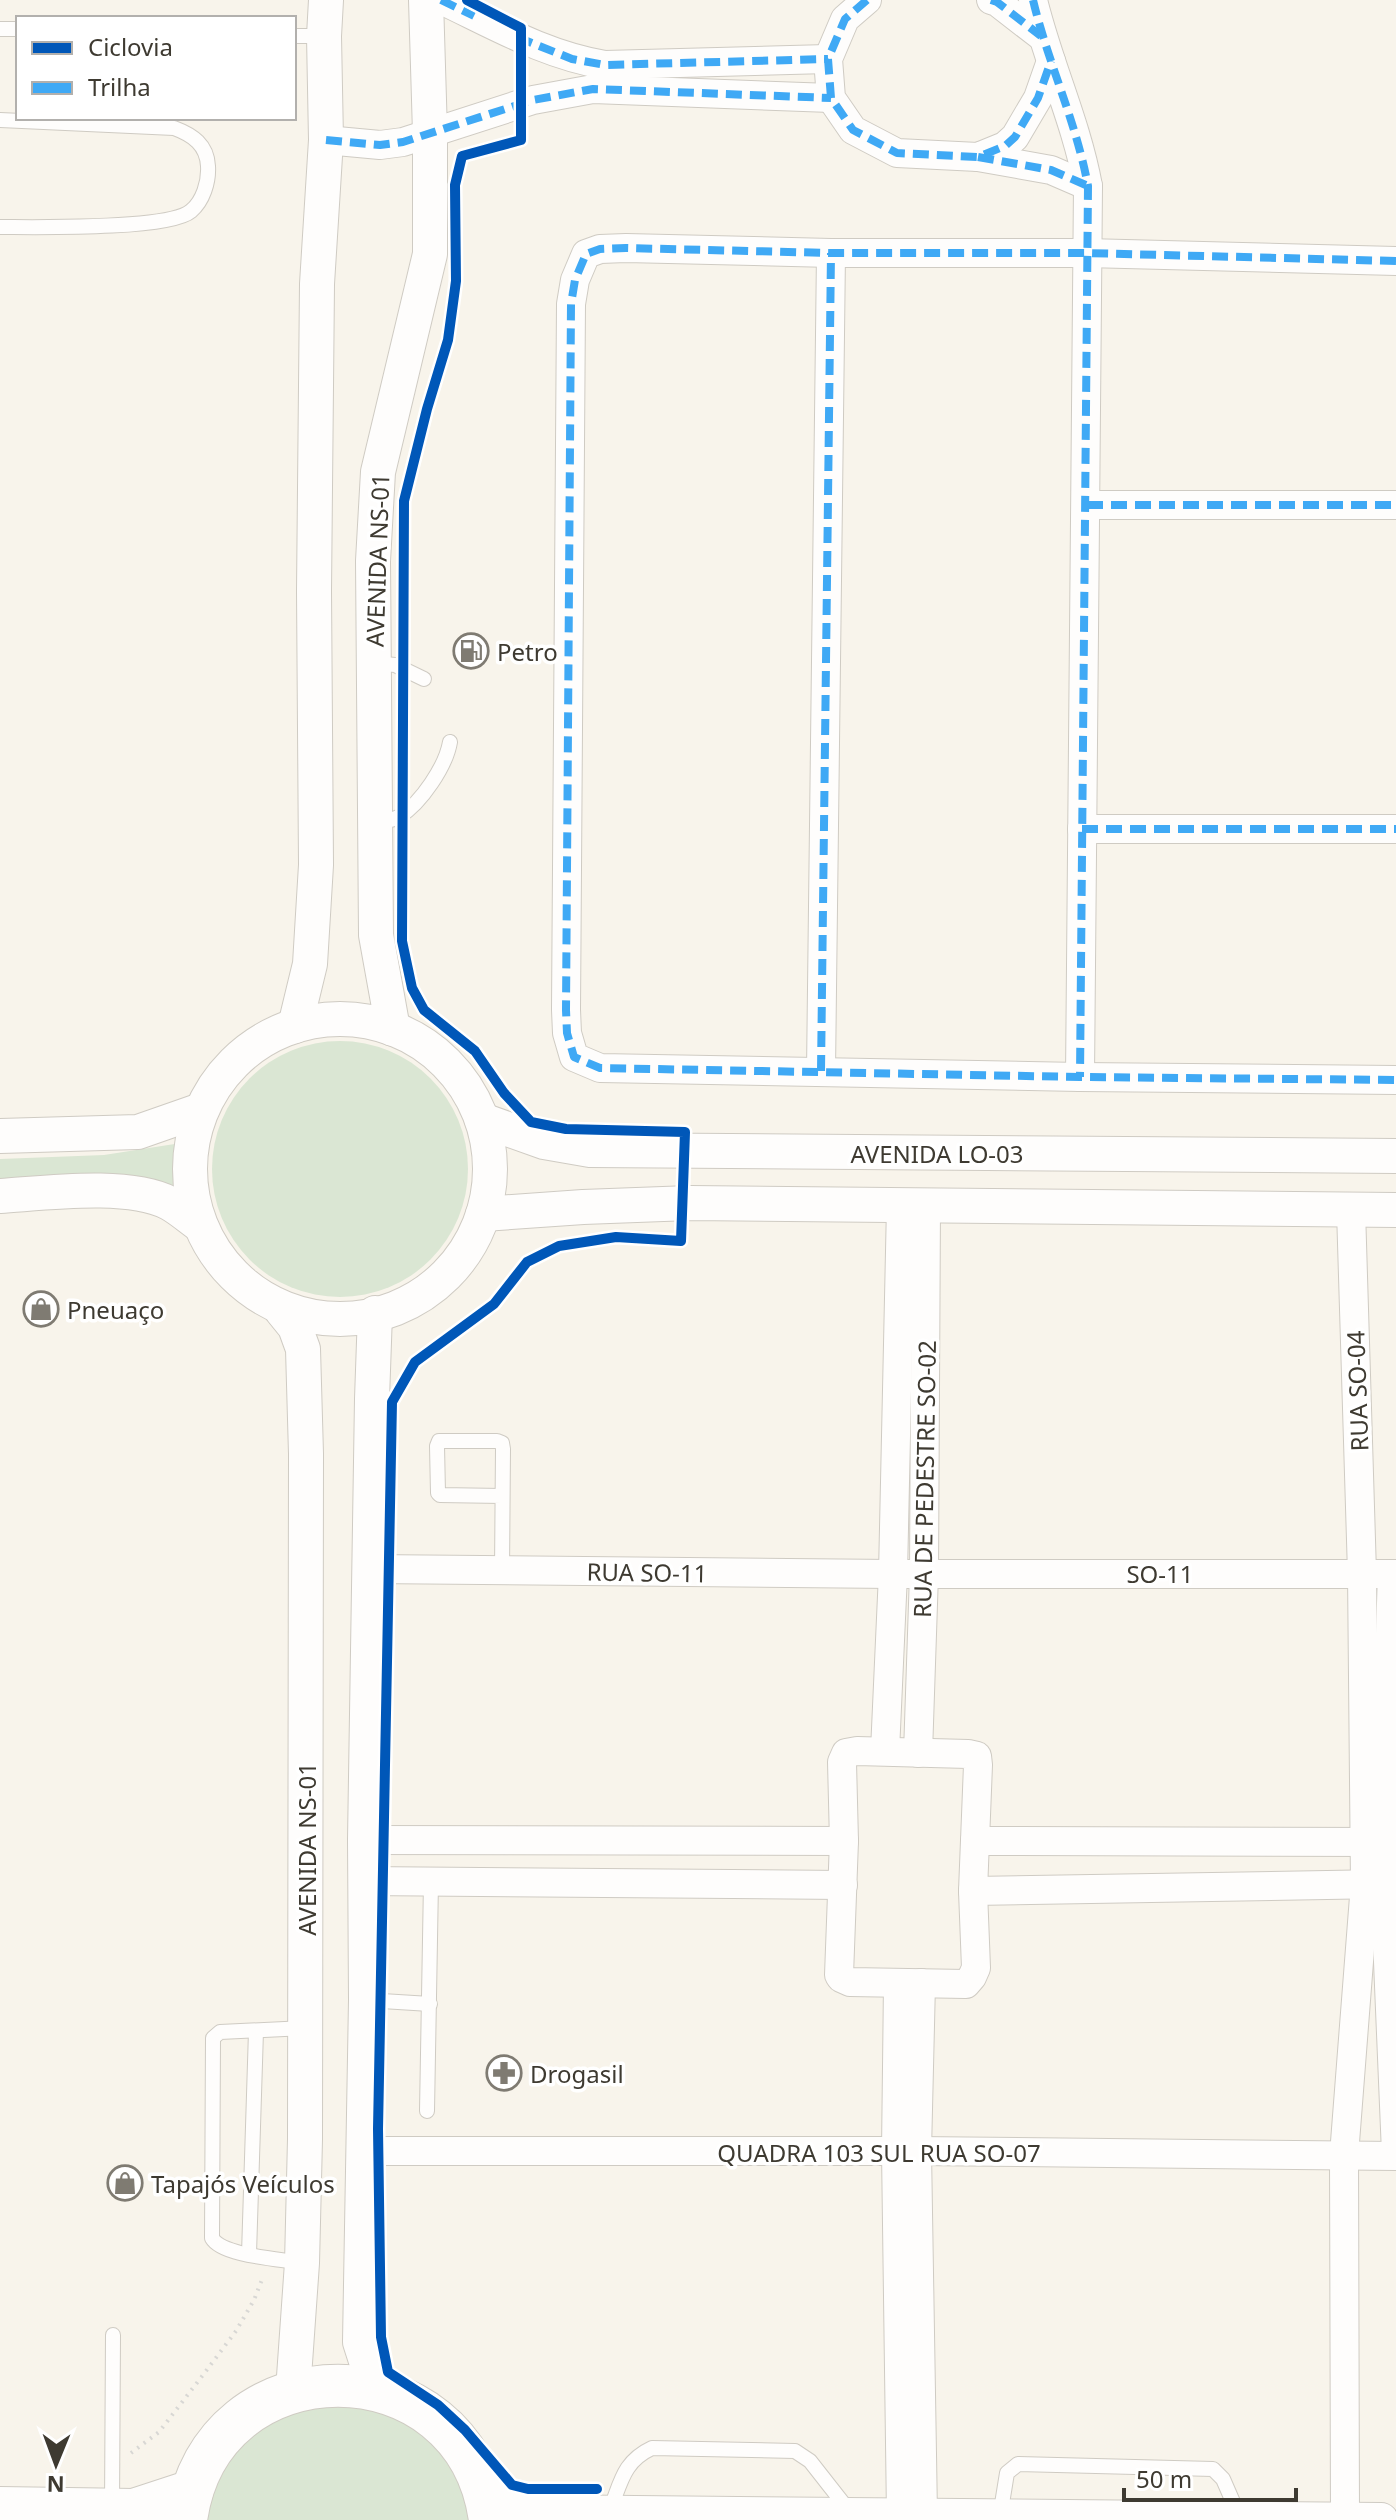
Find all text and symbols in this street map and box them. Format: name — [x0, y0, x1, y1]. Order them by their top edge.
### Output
legend — [16, 16, 296, 120]
text: Ciclovia — [88, 30, 173, 63]
text: Trilha — [88, 70, 151, 103]
street label: AVENIDA NS-01 — [357, 473, 397, 647]
fuel station icon: Petro — [452, 632, 490, 670]
place label: Petro — [497, 635, 558, 668]
street label: AVENIDA LO-03 — [850, 1137, 1024, 1170]
shop icon: Pneuaço — [22, 1290, 60, 1328]
place label: Pneuaço — [67, 1293, 164, 1326]
street label: RUA SO-04 — [1338, 1330, 1376, 1452]
street label: RUA DE PEDESTRE SO-02 — [905, 1340, 943, 1618]
street label: RUA SO-11 — [586, 1554, 708, 1590]
street label: SO-11 — [1126, 1557, 1194, 1590]
street label: AVENIDA NS-01 — [290, 1762, 323, 1936]
pharmacy icon: Drogasil — [485, 2054, 523, 2092]
place label: Drogasil — [530, 2057, 624, 2090]
street label: QUADRA 103 SUL RUA SO-07 — [717, 2136, 1041, 2169]
shop icon: Tapajós Veículos — [106, 2164, 144, 2202]
place label: Tapajós Veículos — [151, 2167, 335, 2200]
north arrow — [16, 2424, 96, 2504]
scale bar — [1124, 2452, 1296, 2502]
text: 50 m — [1136, 2462, 1192, 2495]
text: N — [46, 2470, 65, 2500]

